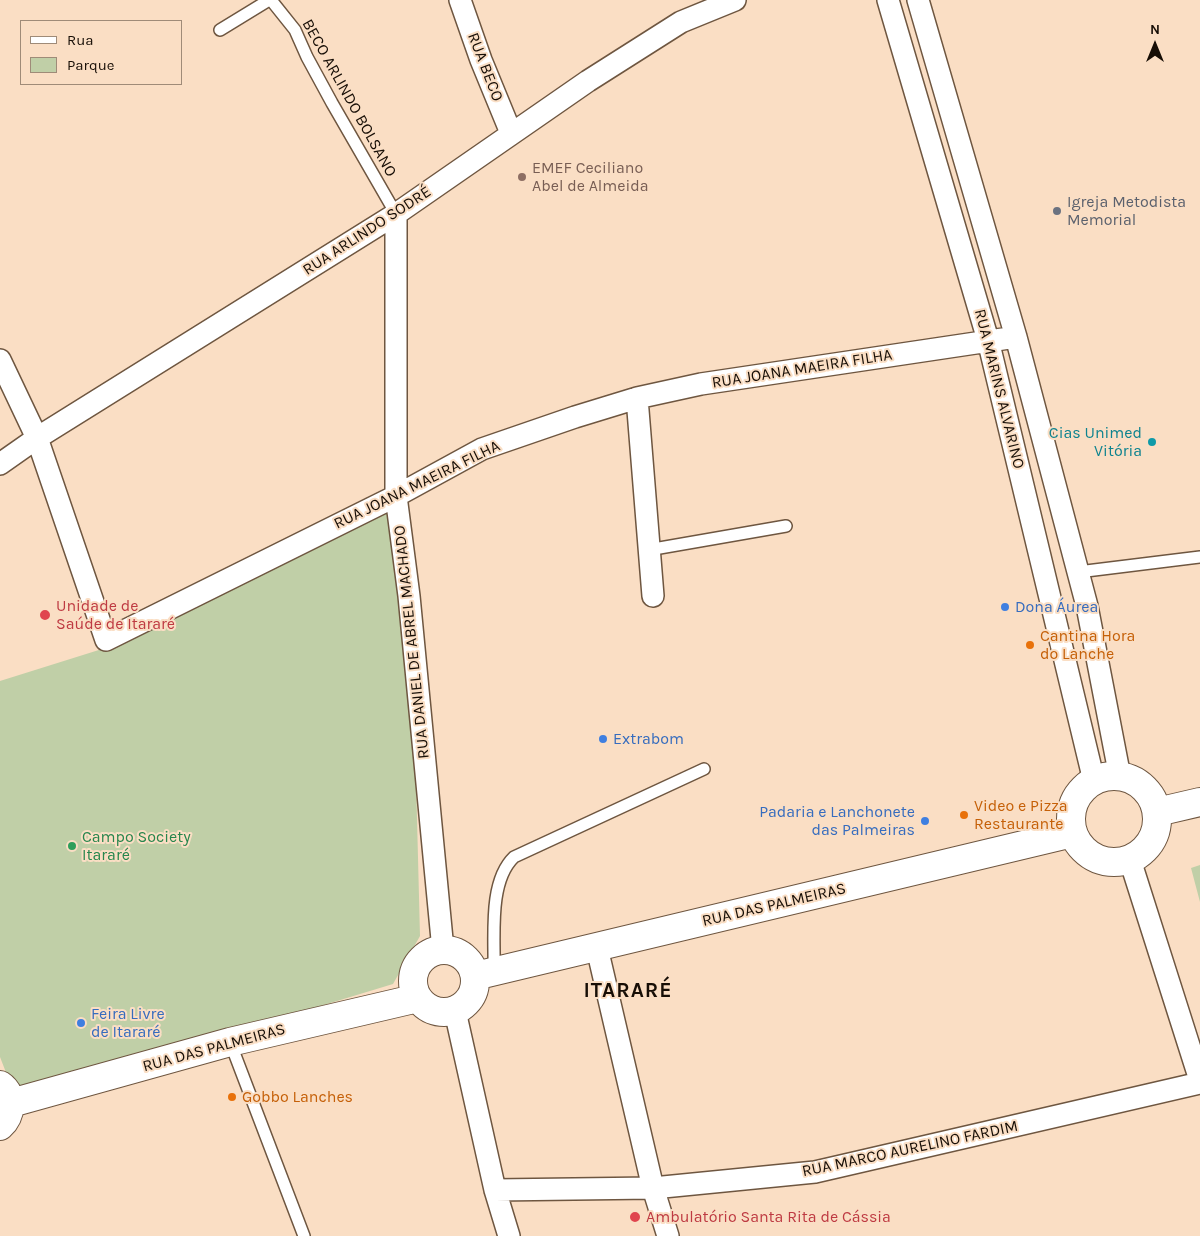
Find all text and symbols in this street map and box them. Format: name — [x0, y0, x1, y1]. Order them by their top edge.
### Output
street label: BECO ARLINDO BOLSANO — [298, 16, 400, 180]
legend — [20, 20, 182, 85]
north arrow — [1130, 20, 1180, 70]
text: N — [1150, 21, 1160, 38]
street label: RUA BECO — [463, 30, 507, 104]
text: Rua — [67, 31, 94, 49]
text: Parque — [67, 56, 115, 74]
place label: EMEF Ceciliano Abel de Almeida — [532, 158, 649, 196]
marker: EMEF Ceciliano Abel de Almeida — [516, 171, 528, 183]
street label: RUA ARLINDO SODRÉ — [299, 182, 435, 280]
place label: Igreja Metodista Memorial — [1067, 192, 1186, 230]
marker: Igreja Metodista Memorial — [1051, 205, 1063, 217]
street label: RUA MARINS ALVARINO — [970, 307, 1028, 471]
street label: RUA JOANA MAEIRA FILHA — [710, 345, 894, 393]
place label: Cias Unimed Vitória — [1049, 423, 1142, 461]
street label: RUA JOANA MAEIRA FILHA — [331, 436, 503, 534]
marker: Cias Unimed Vitória — [1146, 436, 1158, 448]
street label: RUA DANIEL DE ABREL MACHADO — [390, 524, 434, 760]
place label: Unidade de Saúde de Itararé — [56, 596, 175, 634]
place label: Dona Áurea — [1015, 597, 1098, 617]
marker: Dona Áurea — [999, 601, 1011, 613]
marker: Unidade de Saúde de Itararé — [38, 608, 52, 622]
place label: Cantina Hora do Lanche — [1040, 626, 1135, 664]
marker: Cantina Hora do Lanche — [1024, 639, 1036, 651]
place label: Extrabom — [613, 729, 684, 749]
marker: Extrabom — [597, 733, 609, 745]
place label: Video e Pizza Restaurante — [974, 796, 1068, 834]
place label: Padaria e Lanchonete das Palmeiras — [759, 802, 915, 840]
marker: Video e Pizza Restaurante — [958, 809, 970, 821]
marker: Padaria e Lanchonete das Palmeiras — [919, 815, 931, 827]
place label: Campo Society Itararé — [82, 827, 191, 865]
marker: Campo Society Itararé — [66, 840, 78, 852]
street label: RUA DAS PALMEIRAS — [700, 879, 848, 931]
district label: ITARARÉ — [583, 978, 673, 1004]
place label: Feira Livre de Itararé — [91, 1004, 165, 1042]
marker: Feira Livre de Itararé — [75, 1017, 87, 1029]
street label: RUA DAS PALMEIRAS — [140, 1020, 288, 1076]
place label: Gobbo Lanches — [242, 1087, 353, 1107]
marker: Gobbo Lanches — [226, 1091, 238, 1103]
street label: RUA MARCO AURELINO FARDIM — [800, 1117, 1020, 1181]
place label: Ambulatório Santa Rita de Cássia — [646, 1207, 891, 1227]
marker: Ambulatório Santa Rita de Cássia — [628, 1210, 642, 1224]

